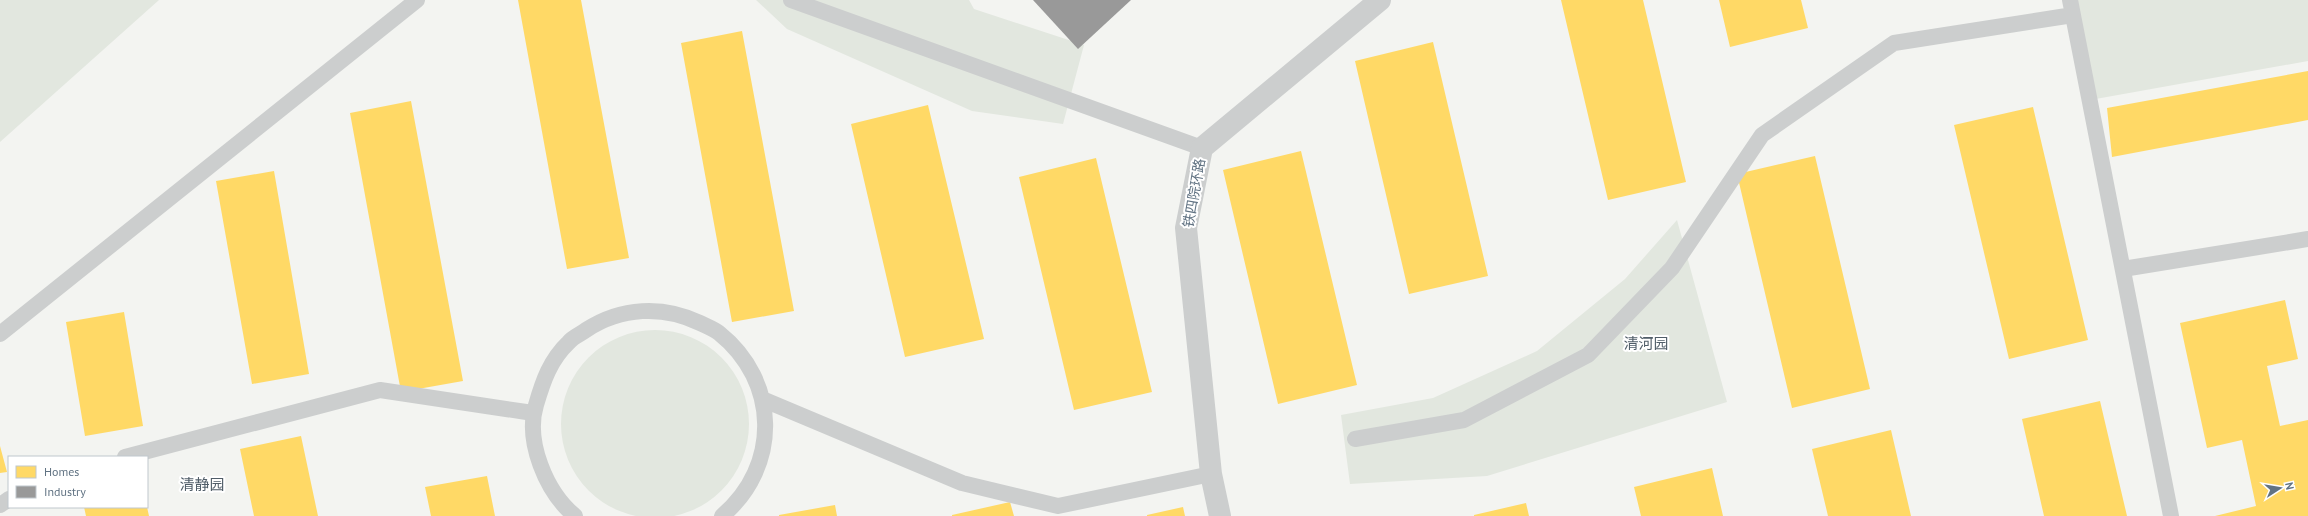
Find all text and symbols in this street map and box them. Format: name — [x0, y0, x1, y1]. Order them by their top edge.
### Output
street label: 铁四院环路 — [1179, 157, 1209, 229]
district label: 清河园 — [1623, 334, 1669, 353]
legend — [8, 456, 148, 508]
text: Homes — [44, 464, 79, 479]
north arrow — [2260, 468, 2300, 508]
district label: 清静园 — [179, 475, 225, 494]
text: N — [2282, 481, 2297, 491]
text: Industry — [44, 484, 86, 499]

